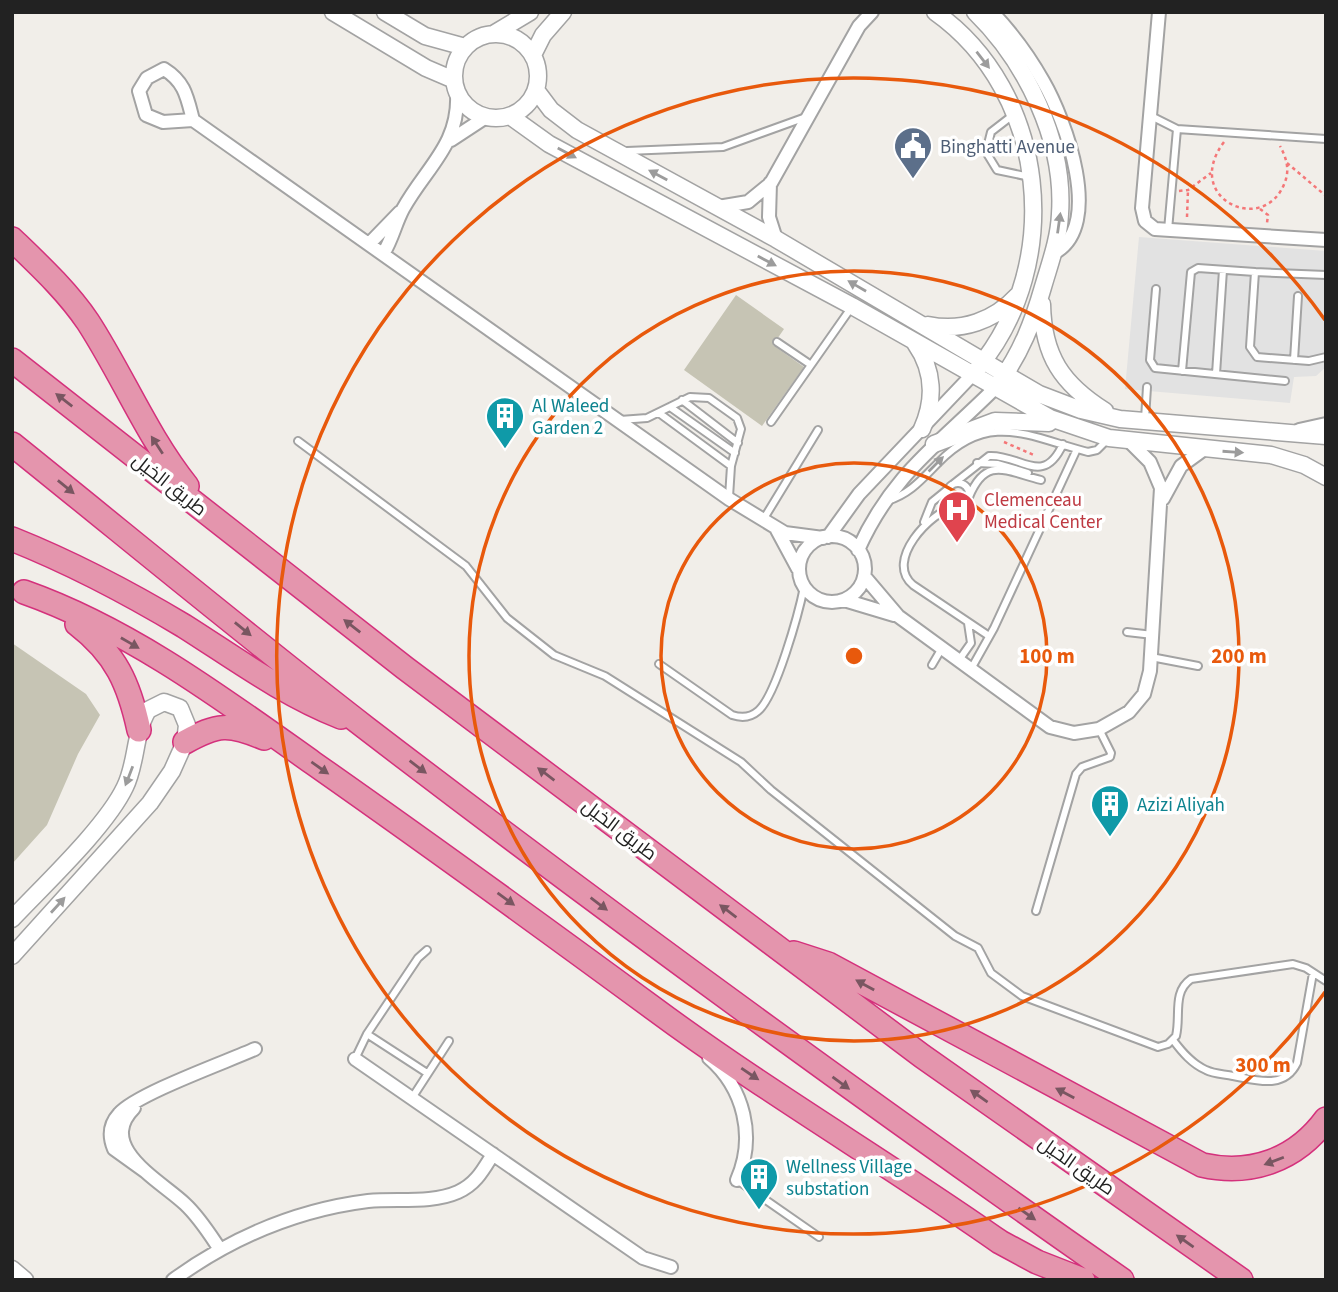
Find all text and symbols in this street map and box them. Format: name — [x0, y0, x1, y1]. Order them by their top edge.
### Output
one-way arrow — [976, 51, 991, 69]
public building icon: Binghatti Avenue — [892, 125, 934, 180]
place label: Binghatti Avenue — [940, 134, 1075, 161]
one-way arrow — [557, 147, 577, 159]
one-way arrow — [648, 169, 668, 181]
one-way arrow — [1053, 212, 1064, 234]
one-way arrow — [757, 255, 777, 267]
one-way arrow — [847, 280, 866, 292]
place label: Al Waleed Garden 2 — [532, 393, 609, 442]
one-way arrow — [55, 394, 73, 408]
building icon: Al Waleed Garden 2 — [484, 395, 526, 450]
one-way arrow — [151, 435, 164, 455]
street label: طريق الخيل — [126, 447, 212, 523]
one-way arrow — [1222, 447, 1244, 458]
one-way arrow — [928, 456, 944, 473]
one-way arrow — [57, 479, 74, 494]
place label: Clemenceau Medical Center — [984, 487, 1102, 536]
hospital icon: Clemenceau Medical Center — [936, 489, 978, 544]
one-way arrow — [343, 619, 361, 634]
one-way arrow — [234, 621, 252, 636]
one-way arrow — [120, 637, 139, 649]
text: 100 m — [1019, 641, 1075, 671]
text: 200 m — [1211, 641, 1267, 671]
centre of rings — [842, 644, 866, 668]
one-way arrow — [408, 759, 426, 774]
one-way arrow — [311, 761, 329, 775]
one-way arrow — [124, 766, 135, 787]
one-way arrow — [537, 767, 555, 781]
building icon: Azizi Aliyah — [1089, 783, 1131, 838]
place label: Azizi Aliyah — [1137, 792, 1225, 819]
street label: طريق الخيل — [576, 793, 662, 867]
one-way arrow — [497, 892, 515, 906]
one-way arrow — [50, 897, 65, 914]
one-way arrow — [590, 897, 608, 911]
one-way arrow — [719, 904, 737, 918]
one-way arrow — [856, 979, 875, 991]
text: 300 m — [1235, 1050, 1291, 1080]
one-way arrow — [741, 1067, 760, 1080]
one-way arrow — [832, 1075, 850, 1089]
one-way arrow — [1055, 1088, 1075, 1100]
one-way arrow — [970, 1089, 988, 1103]
street label: طريق الخيل — [1032, 1130, 1120, 1202]
place label: Wellness Village substation — [786, 1154, 912, 1203]
one-way arrow — [1263, 1155, 1284, 1166]
building icon: Wellness Village substation — [738, 1156, 780, 1211]
one-way arrow — [1018, 1207, 1036, 1221]
one-way arrow — [1176, 1234, 1194, 1248]

